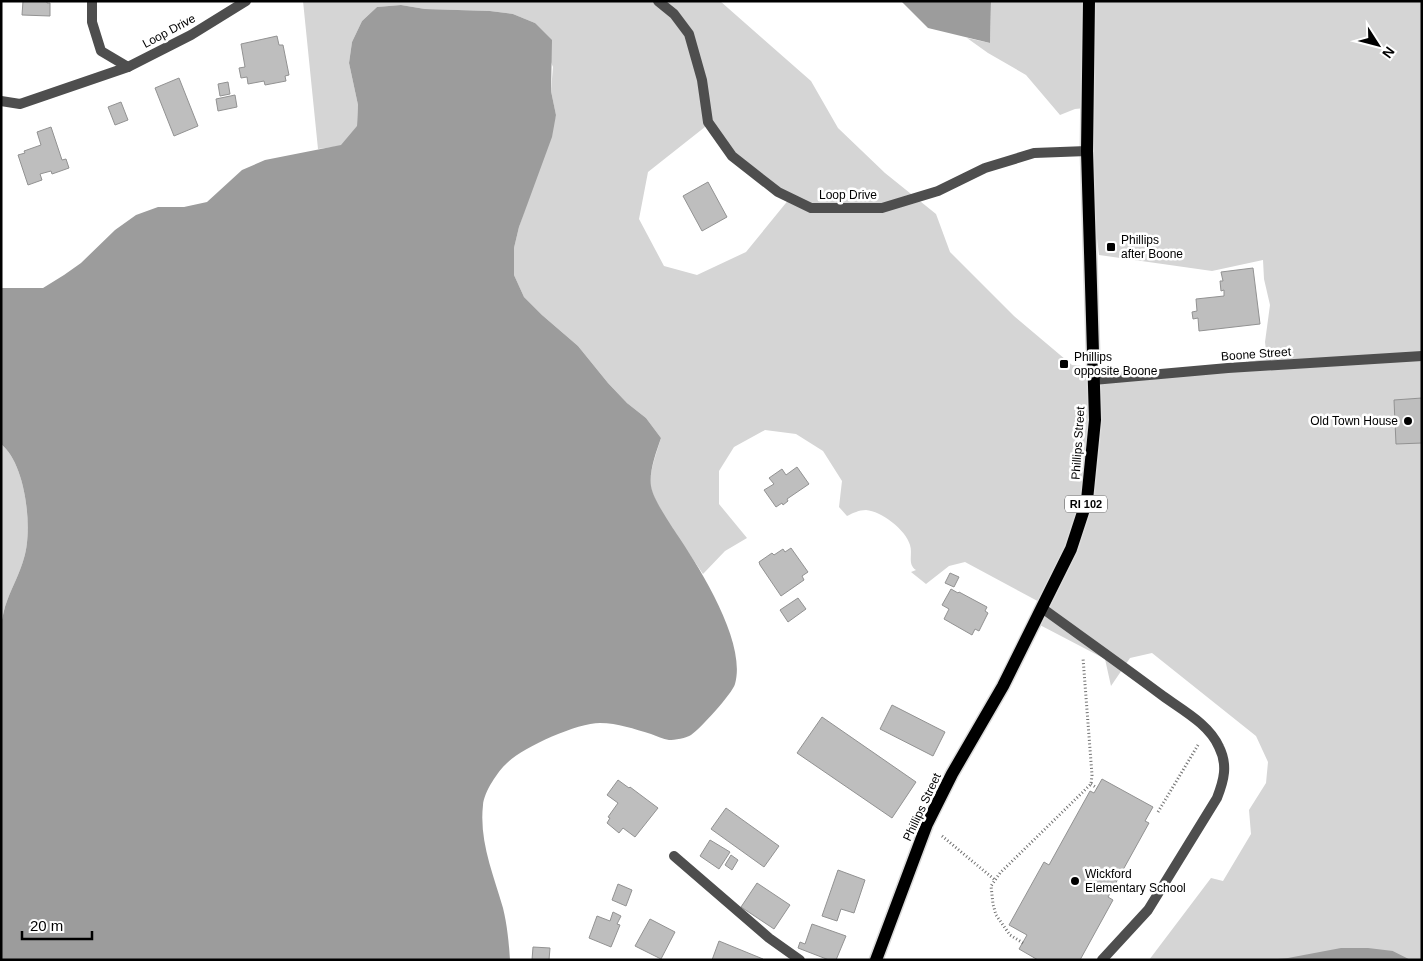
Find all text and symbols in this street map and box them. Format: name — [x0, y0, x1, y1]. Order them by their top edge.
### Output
street label: Loop Drive — [140, 11, 198, 51]
north arrow — [1353, 20, 1403, 70]
text: N — [1379, 44, 1398, 61]
street label: Loop Drive — [819, 188, 877, 202]
place label: Phillips after Boone — [1121, 233, 1183, 261]
marker: Phillips after Boone — [1105, 241, 1117, 253]
street label: Boone Street — [1221, 345, 1292, 363]
place label: Phillips opposite Boone — [1074, 350, 1158, 378]
marker: Phillips opposite Boone — [1058, 358, 1070, 370]
street label: Phillips Street — [1068, 405, 1088, 480]
place label: Old Town House — [1310, 414, 1398, 428]
marker: Old Town House — [1402, 415, 1414, 427]
road number: RI 102 — [1065, 496, 1107, 512]
street label: Phillips Street — [900, 770, 944, 843]
place label: Wickford Elementary School — [1085, 867, 1186, 895]
marker: Wickford Elementary School — [1069, 875, 1081, 887]
scale bar — [22, 908, 92, 940]
text: 20 m — [30, 917, 63, 934]

